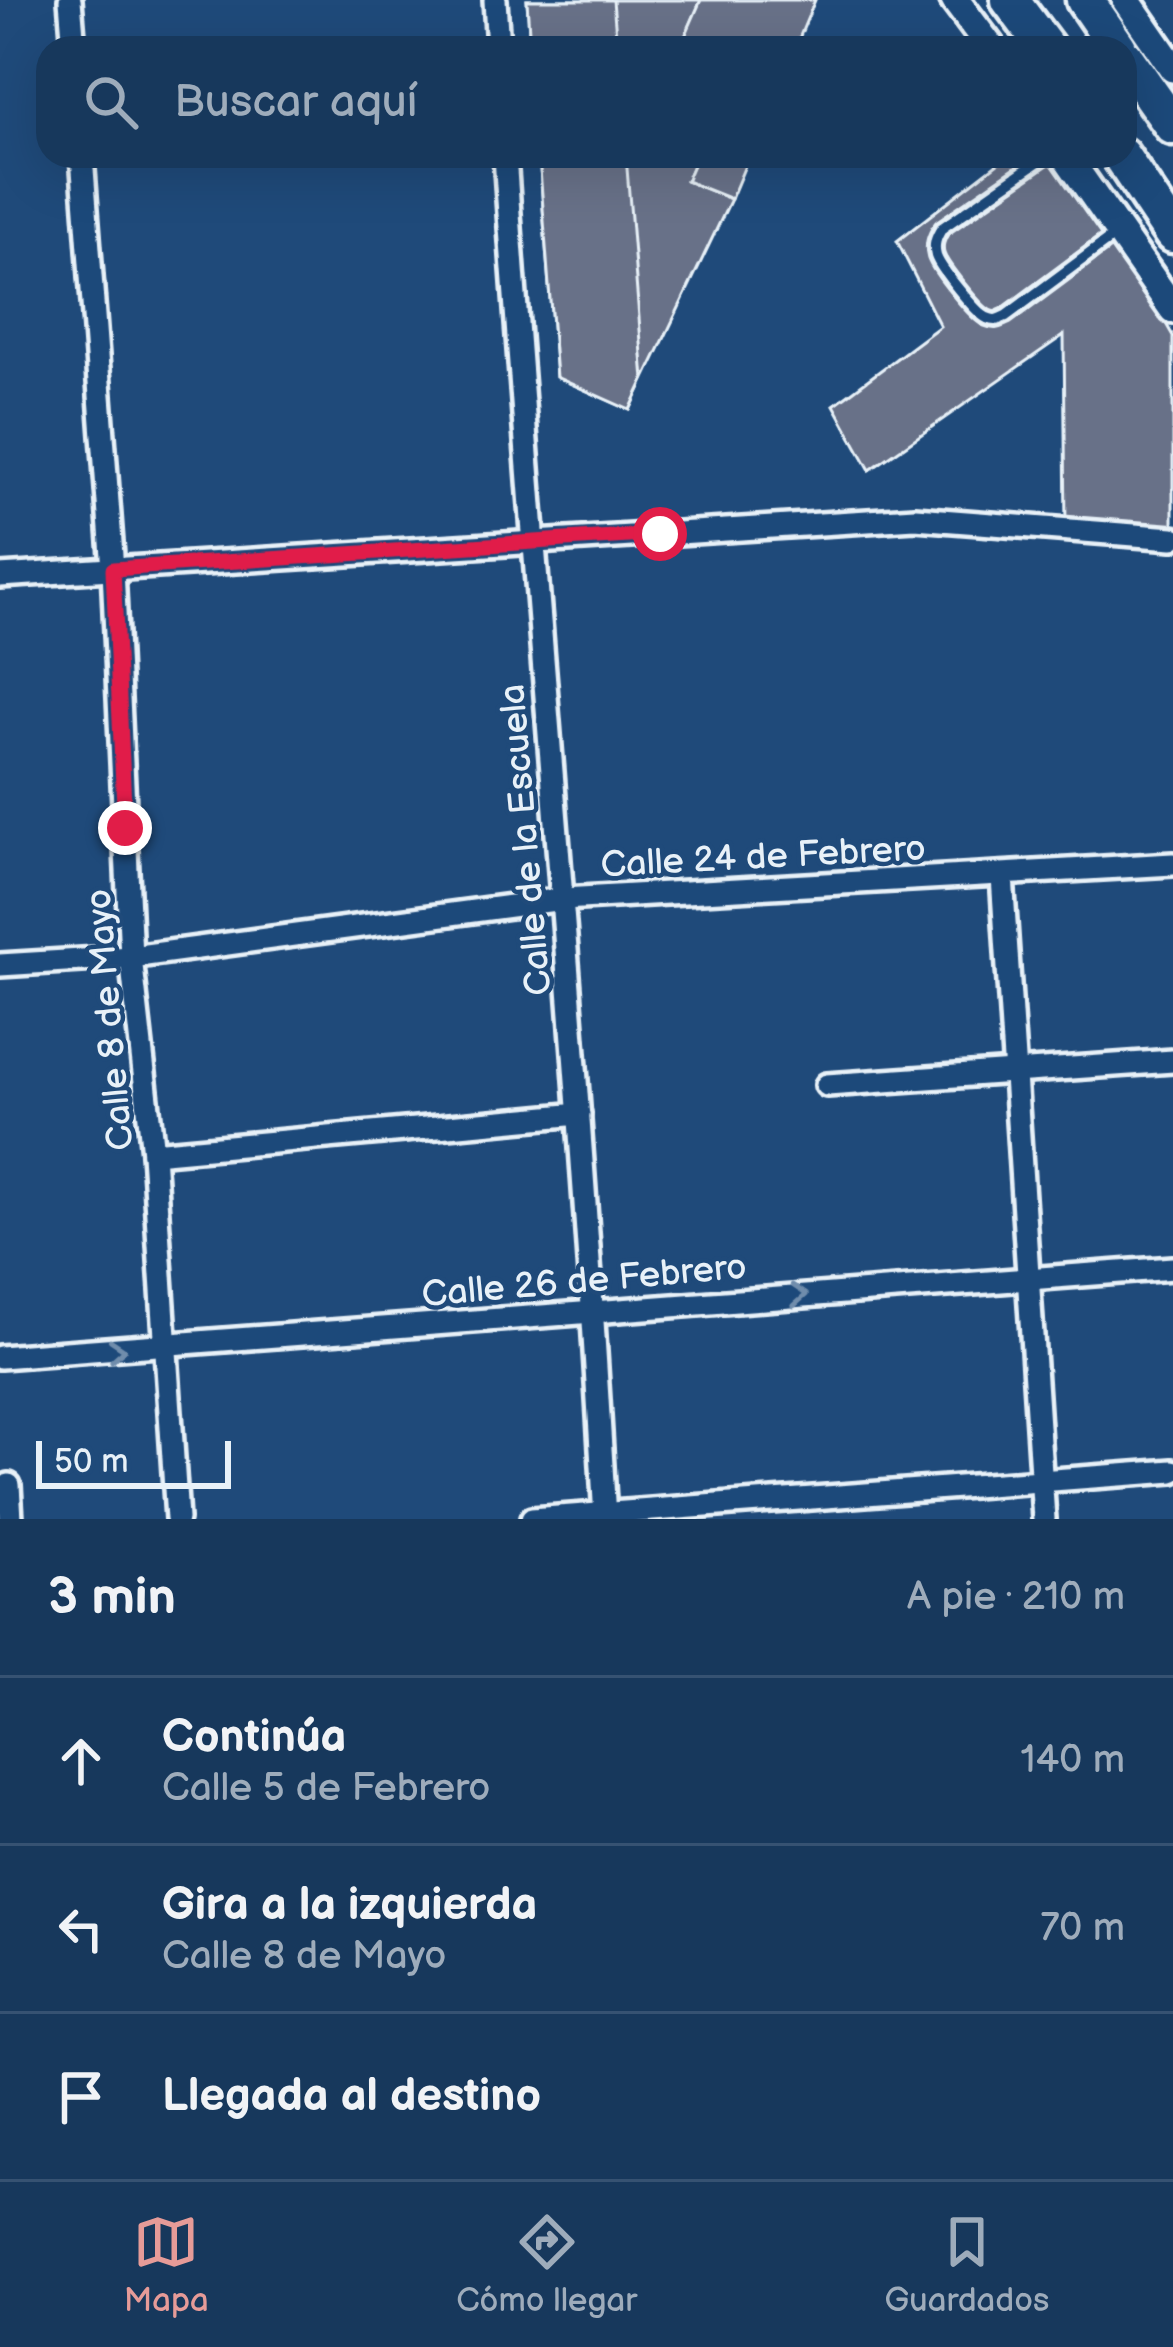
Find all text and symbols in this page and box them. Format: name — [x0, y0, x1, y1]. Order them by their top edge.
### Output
search box — [36, 36, 1137, 168]
icon: search — [78, 69, 144, 135]
text: Buscar aquí — [174, 75, 417, 130]
route start — [633, 507, 687, 561]
street label: Calle de la Escuela — [491, 682, 562, 997]
route end — [98, 801, 152, 855]
street label: Calle 24 de Febrero — [600, 828, 927, 887]
street label: Calle 8 de Mayo — [78, 887, 143, 1152]
street label: Calle 26 de Febrero — [420, 1246, 748, 1317]
one-way arrow — [790, 1283, 809, 1309]
one-way arrow — [108, 1337, 127, 1363]
scale bar — [36, 1435, 231, 1488]
text: 50 m — [54, 1442, 129, 1482]
text: 3 min — [48, 1567, 176, 1628]
text: A pie · 210 m — [907, 1574, 1125, 1621]
text: Continúa — [162, 1710, 346, 1765]
icon: ahead — [48, 1728, 114, 1794]
text: 140 m — [1020, 1737, 1125, 1784]
text: Calle 5 de Febrero — [162, 1765, 491, 1812]
text: Gira a la izquierda — [162, 1878, 537, 1933]
icon: left — [48, 1896, 114, 1962]
text: 70 m — [1040, 1905, 1125, 1952]
text: Calle 8 de Mayo — [162, 1933, 446, 1980]
icon: arrive — [48, 2064, 114, 2130]
text: Llegada al destino — [162, 2069, 541, 2124]
tab: Mapa — [124, 2209, 209, 2321]
tab: Cómo llegar — [456, 2209, 637, 2321]
tab: Guardados — [885, 2209, 1049, 2321]

